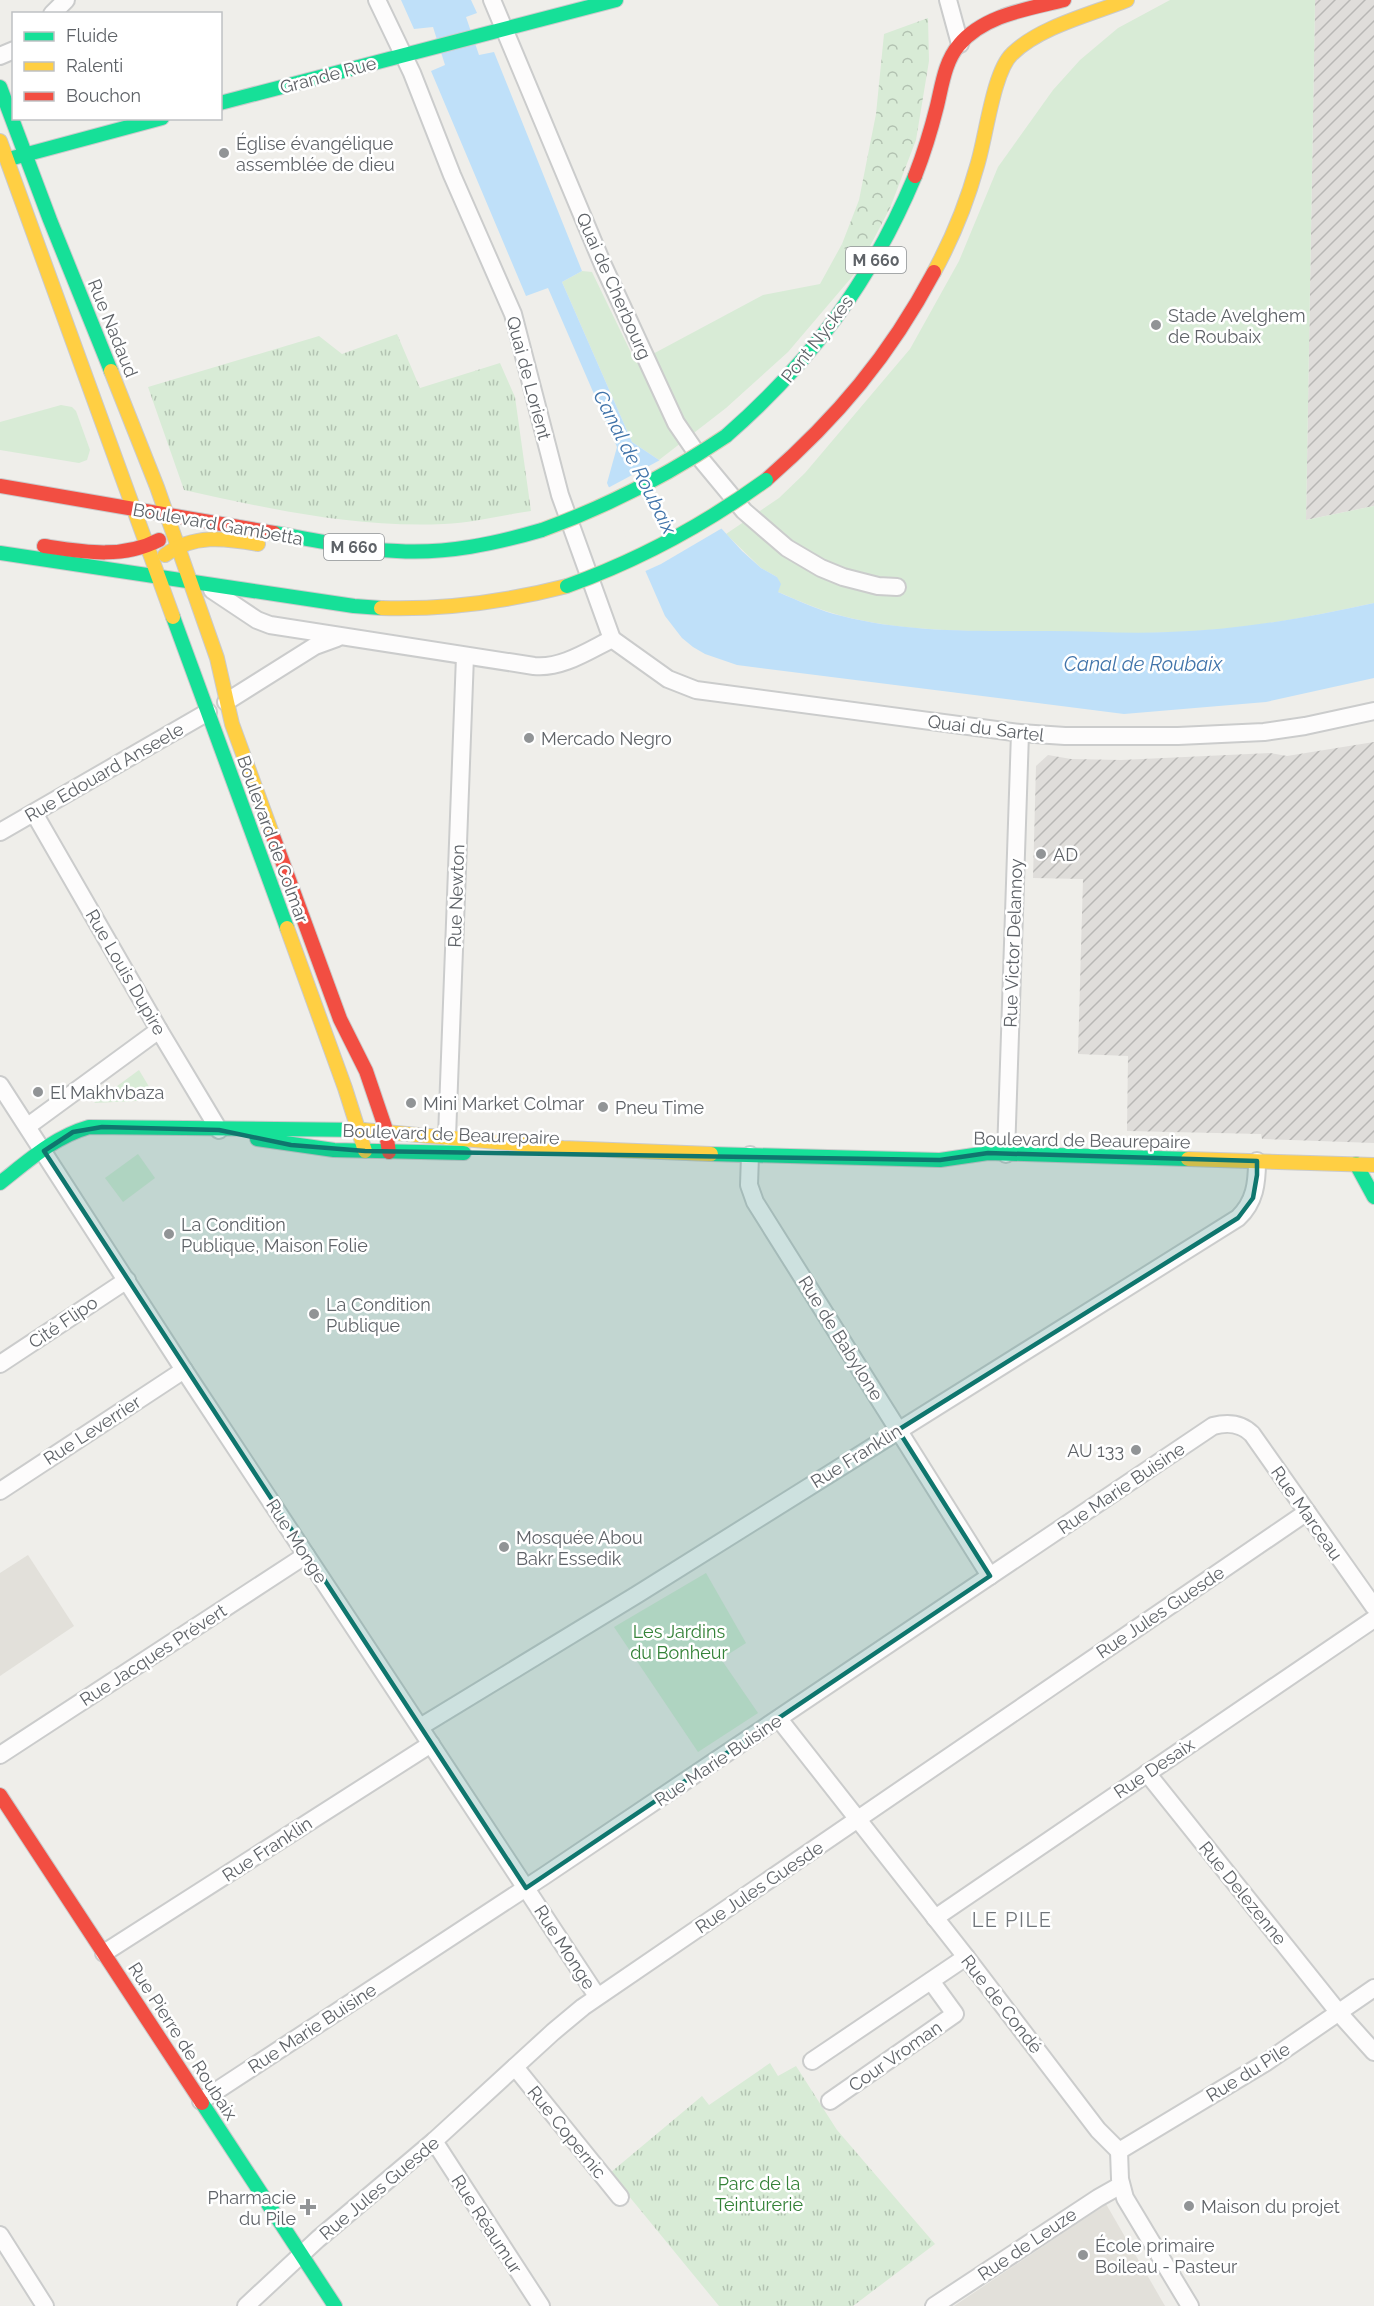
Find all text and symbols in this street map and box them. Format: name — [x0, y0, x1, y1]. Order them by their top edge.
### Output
legend — [12, 12, 222, 120]
text: Fluide — [66, 25, 118, 46]
street label: Grande Rue — [278, 52, 379, 98]
text: Ralenti — [66, 55, 123, 76]
text: Bouchon — [66, 85, 141, 106]
place label: Église évangélique assemblée de dieu — [236, 132, 395, 175]
marker: Église évangélique assemblée de dieu — [217, 146, 231, 160]
street label: Quai de Cherbourg — [572, 209, 656, 363]
road number: M 660 — [846, 247, 906, 273]
street label: Rue Nadaud — [84, 276, 142, 380]
street label: Pont Nyckes — [777, 291, 858, 387]
place label: Stade Avelghem de Roubaix — [1168, 305, 1305, 347]
street label: Quai de Lorient — [502, 314, 556, 442]
marker: Stade Avelghem de Roubaix — [1149, 318, 1163, 332]
water label: Canal de Roubaix — [588, 386, 682, 539]
street label: Boulevard Gambetta — [131, 499, 305, 549]
road number: M 660 — [324, 534, 384, 560]
water label: Canal de Roubaix — [1064, 652, 1224, 676]
street label: Quai du Sartel — [926, 710, 1046, 746]
street label: Rue Edouard Anseele — [21, 718, 187, 826]
place label: Mercado Negro — [541, 728, 672, 749]
marker: Mercado Negro — [522, 731, 536, 745]
street label: Boulevard de Colmar — [233, 752, 313, 926]
street label: Rue Newton — [444, 844, 468, 948]
place label: AD — [1053, 844, 1078, 865]
marker: AD — [1034, 847, 1048, 861]
street label: Rue Victor Delannoy — [1000, 858, 1026, 1028]
street label: Rue Louis Dupire — [82, 905, 171, 1039]
place label: El Makhvbaza — [50, 1082, 164, 1103]
marker: El Makhvbaza — [31, 1085, 45, 1099]
place label: Mini Market Colmar — [423, 1093, 585, 1114]
marker: Mini Market Colmar — [404, 1096, 418, 1110]
place label: Pneu Time — [615, 1097, 704, 1118]
marker: Pneu Time — [596, 1100, 610, 1114]
street label: Boulevard de Beaurepaire — [342, 1120, 560, 1148]
street label: Boulevard de Beaurepaire — [973, 1128, 1191, 1152]
place label: La Condition Publique, Maison Folie — [181, 1214, 368, 1256]
marker: La Condition Publique, Maison Folie — [162, 1227, 176, 1241]
street label: Rue de Babylone — [794, 1272, 888, 1404]
street label: Cité Flipo — [25, 1291, 102, 1353]
place label: La Condition Publique — [326, 1294, 431, 1336]
marker: La Condition Publique — [307, 1307, 321, 1321]
street label: Rue Leverrier — [40, 1391, 145, 1469]
street label: Rue Franklin — [807, 1420, 905, 1492]
street label: Rue Marie Buisine — [1054, 1437, 1189, 1538]
place label: AU 133 — [1067, 1440, 1124, 1461]
marker: AU 133 — [1129, 1443, 1143, 1457]
street label: Rue Marceau — [1267, 1462, 1347, 1564]
street label: Rue Monge — [262, 1495, 332, 1587]
place label: Mosquée Abou Bakr Essedik — [516, 1527, 643, 1569]
marker: Mosquée Abou Bakr Essedik — [497, 1540, 511, 1554]
street label: Rue Jules Guesde — [1092, 1561, 1228, 1663]
street label: Rue Jacques Prévert — [76, 1600, 230, 1710]
park label: Les Jardins du Bonheur — [630, 1621, 729, 1663]
street label: Rue Marie Buisine — [651, 1709, 786, 1810]
street label: Rue Desaix — [1110, 1733, 1198, 1803]
street label: Rue Franklin — [218, 1812, 316, 1886]
street label: Rue Jules Guesde — [691, 1836, 827, 1938]
street label: Rue Delezenne — [1195, 1837, 1291, 1949]
street label: Rue Monge — [530, 1901, 600, 1993]
district label: LE PILE — [972, 1908, 1052, 1932]
street label: Rue de Condé — [957, 1951, 1047, 2058]
street label: Rue Pierre de Roubaix — [124, 1958, 242, 2124]
street label: Rue Marie Buisine — [244, 1978, 380, 2077]
street label: Cour Vroman — [844, 2016, 946, 2096]
street label: Rue du Pile — [1202, 2038, 1294, 2106]
street label: Rue Copernic — [523, 2082, 611, 2183]
street label: Rue Jules Guesde — [315, 2132, 443, 2244]
street label: Rue Réaumur — [447, 2171, 527, 2278]
park label: Parc de la Teinturerie — [715, 2173, 803, 2215]
place label: Pharmacie du Pile — [207, 2187, 296, 2229]
place label: Maison du projet — [1201, 2196, 1340, 2217]
marker: Maison du projet — [1182, 2199, 1196, 2213]
marker: Pharmacie du Pile — [301, 2200, 315, 2214]
street label: Rue de Leuze — [974, 2203, 1081, 2285]
place label: École primaire Boileau - Pasteur — [1095, 2234, 1238, 2277]
marker: École primaire Boileau - Pasteur — [1076, 2248, 1090, 2262]

